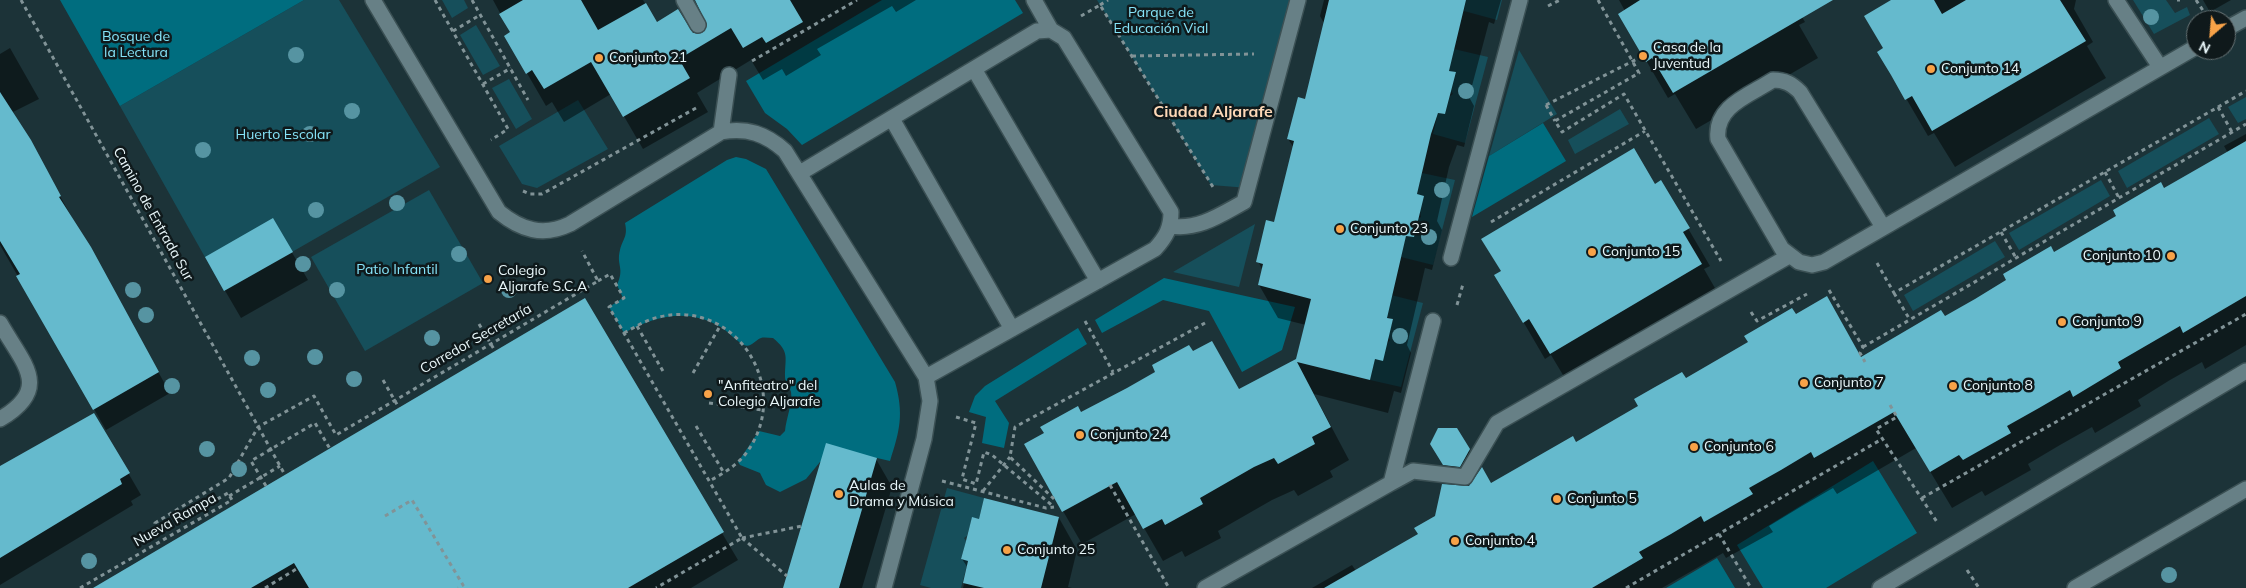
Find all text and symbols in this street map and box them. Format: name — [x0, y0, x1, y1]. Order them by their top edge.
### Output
park label: Parque de Educación Vial — [1114, 5, 1208, 38]
north arrow — [2186, 10, 2236, 60]
park label: Bosque de la Lectura — [102, 29, 170, 62]
text: N — [2196, 37, 2213, 58]
place label: Casa de la Juventud — [1653, 40, 1721, 72]
place label: Conjunto 21 — [609, 50, 687, 66]
marker: Casa de la Juventud — [1637, 50, 1649, 62]
marker: Conjunto 21 — [593, 52, 605, 64]
place label: Conjunto 14 — [1941, 61, 2019, 77]
marker: Conjunto 14 — [1925, 63, 1937, 75]
district label: Ciudad Aljarafe — [1153, 102, 1273, 122]
park label: Huerto Escolar — [235, 127, 331, 143]
street label: Camino de Entrada Sur — [109, 144, 197, 284]
place label: Conjunto 23 — [1350, 221, 1428, 237]
marker: Conjunto 23 — [1334, 223, 1346, 235]
place label: Conjunto 15 — [1602, 244, 1680, 260]
marker: Conjunto 15 — [1586, 246, 1598, 258]
place label: Conjunto 10 — [2083, 248, 2161, 264]
marker: Conjunto 10 — [2165, 250, 2177, 262]
park label: Patio Infantil — [356, 262, 438, 278]
place label: Colegio Aljarafe S.C.A — [498, 263, 587, 296]
marker: Colegio Aljarafe S.C.A — [482, 273, 494, 285]
street label: Corredor Secretaría — [417, 300, 535, 378]
place label: Conjunto 9 — [2072, 314, 2142, 330]
marker: Conjunto 9 — [2056, 316, 2068, 328]
place label: Conjunto 7 — [1814, 375, 1884, 391]
marker: Conjunto 7 — [1798, 377, 1810, 389]
place label: "Anfiteatro" del Colegio Aljarafe — [718, 378, 820, 411]
place label: Conjunto 8 — [1963, 378, 2033, 394]
marker: Conjunto 8 — [1947, 380, 1959, 392]
marker: "Anfiteatro" del Colegio Aljarafe — [702, 388, 714, 400]
place label: Conjunto 24 — [1090, 427, 1168, 443]
marker: Conjunto 24 — [1074, 429, 1086, 441]
place label: Conjunto 6 — [1704, 439, 1774, 455]
marker: Conjunto 6 — [1688, 441, 1700, 453]
place label: Aulas de Drama y Música — [849, 478, 954, 511]
marker: Aulas de Drama y Música — [833, 488, 845, 500]
street label: Nueva Rampa — [131, 490, 219, 550]
place label: Conjunto 5 — [1567, 491, 1637, 507]
marker: Conjunto 5 — [1551, 493, 1563, 505]
place label: Conjunto 4 — [1465, 533, 1535, 549]
marker: Conjunto 4 — [1449, 535, 1461, 547]
place label: Conjunto 25 — [1017, 542, 1095, 558]
marker: Conjunto 25 — [1001, 544, 1013, 556]

